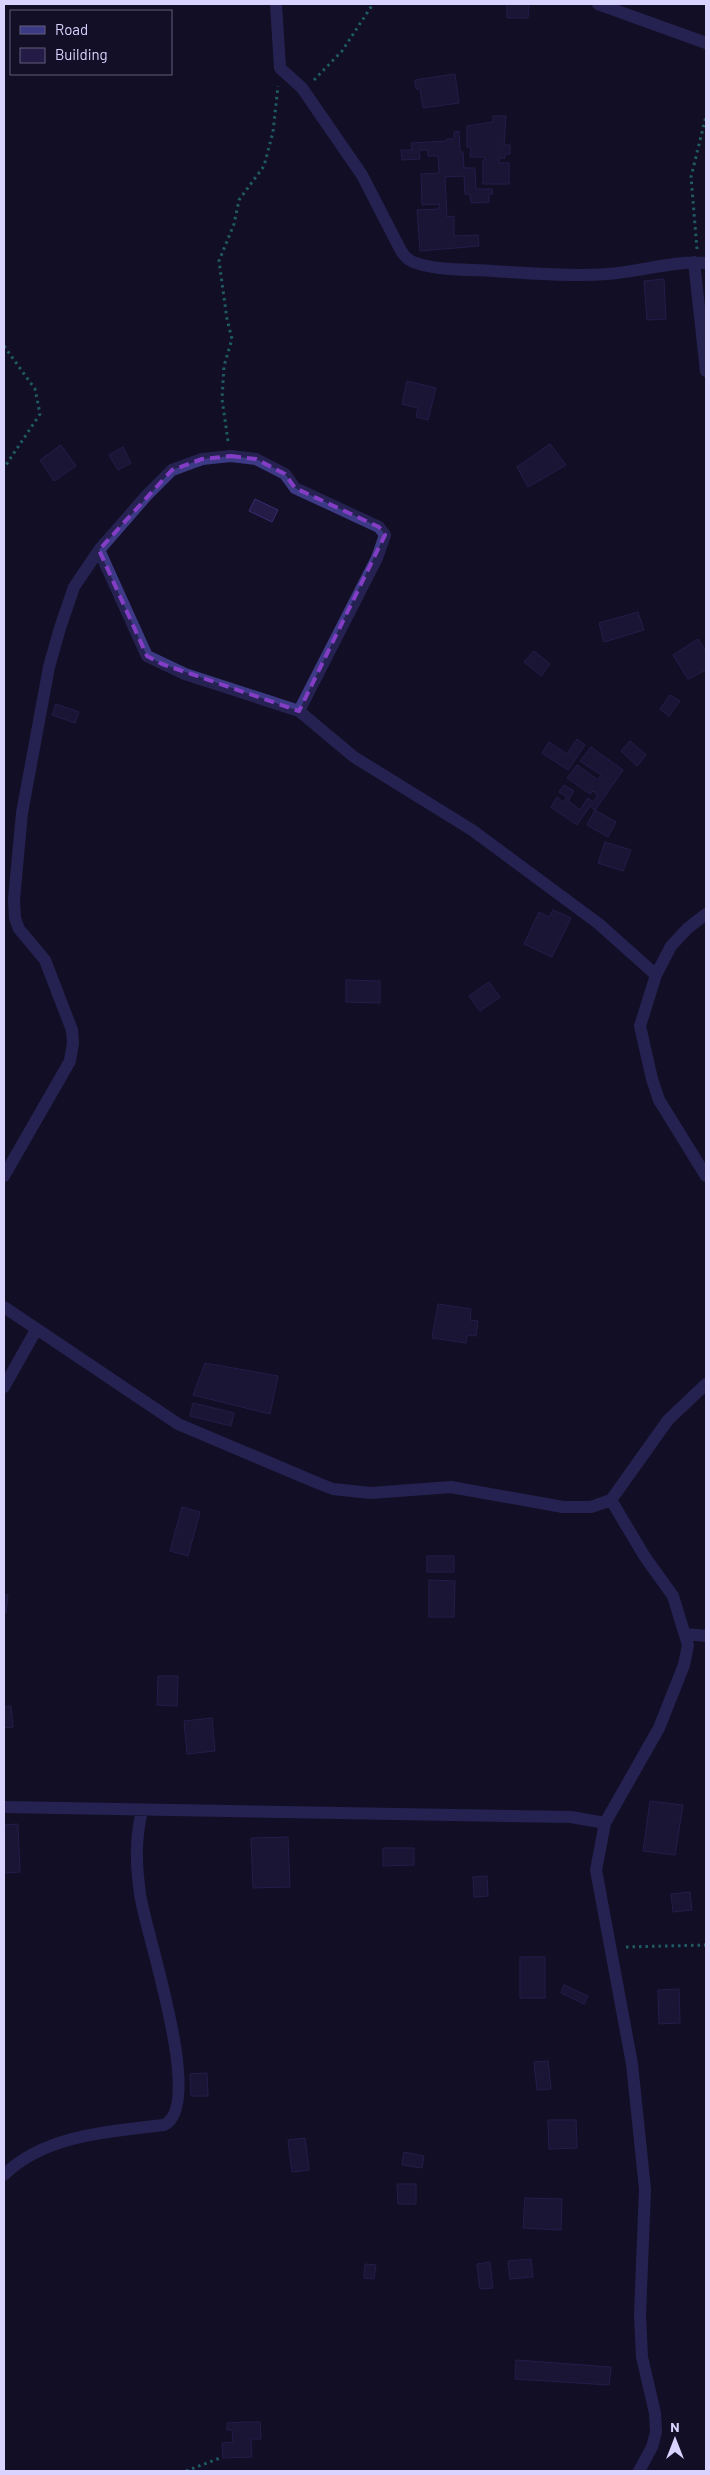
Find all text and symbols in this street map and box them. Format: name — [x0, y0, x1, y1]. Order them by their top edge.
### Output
legend — [10, 10, 172, 75]
text: Road — [55, 20, 88, 38]
text: Building — [55, 45, 108, 63]
north arrow — [650, 2415, 700, 2465]
text: N — [670, 2418, 680, 2435]

